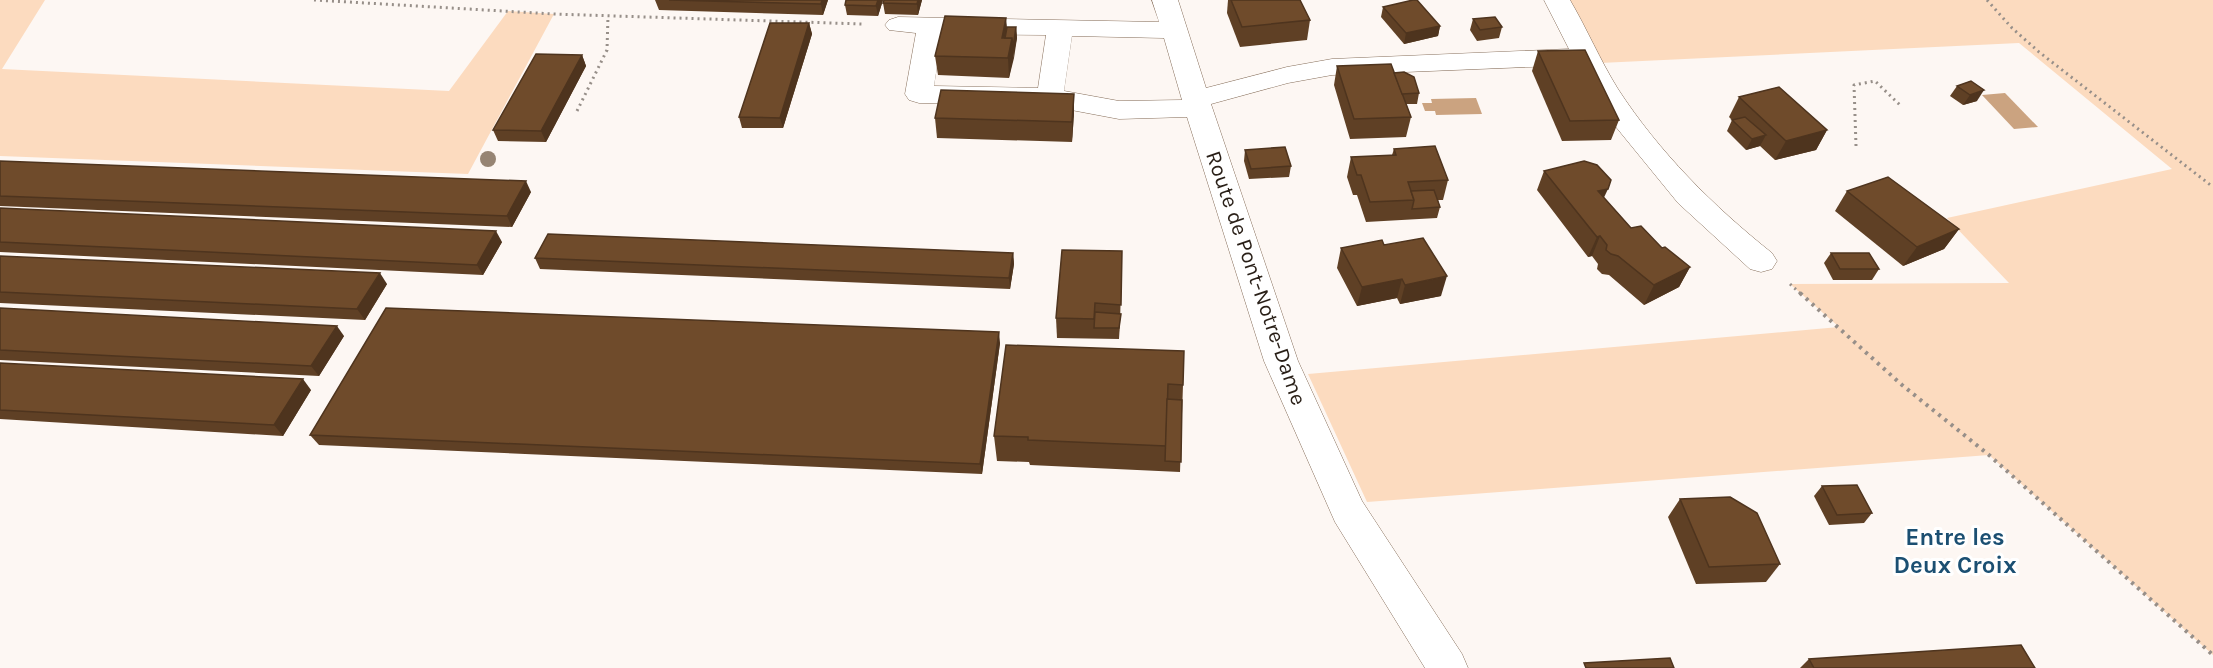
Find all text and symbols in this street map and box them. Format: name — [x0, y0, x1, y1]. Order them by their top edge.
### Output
street label: Route de Pont-Notre-Dame — [1200, 147, 1312, 409]
district label: Entre les Deux Croix — [1894, 523, 2016, 579]

